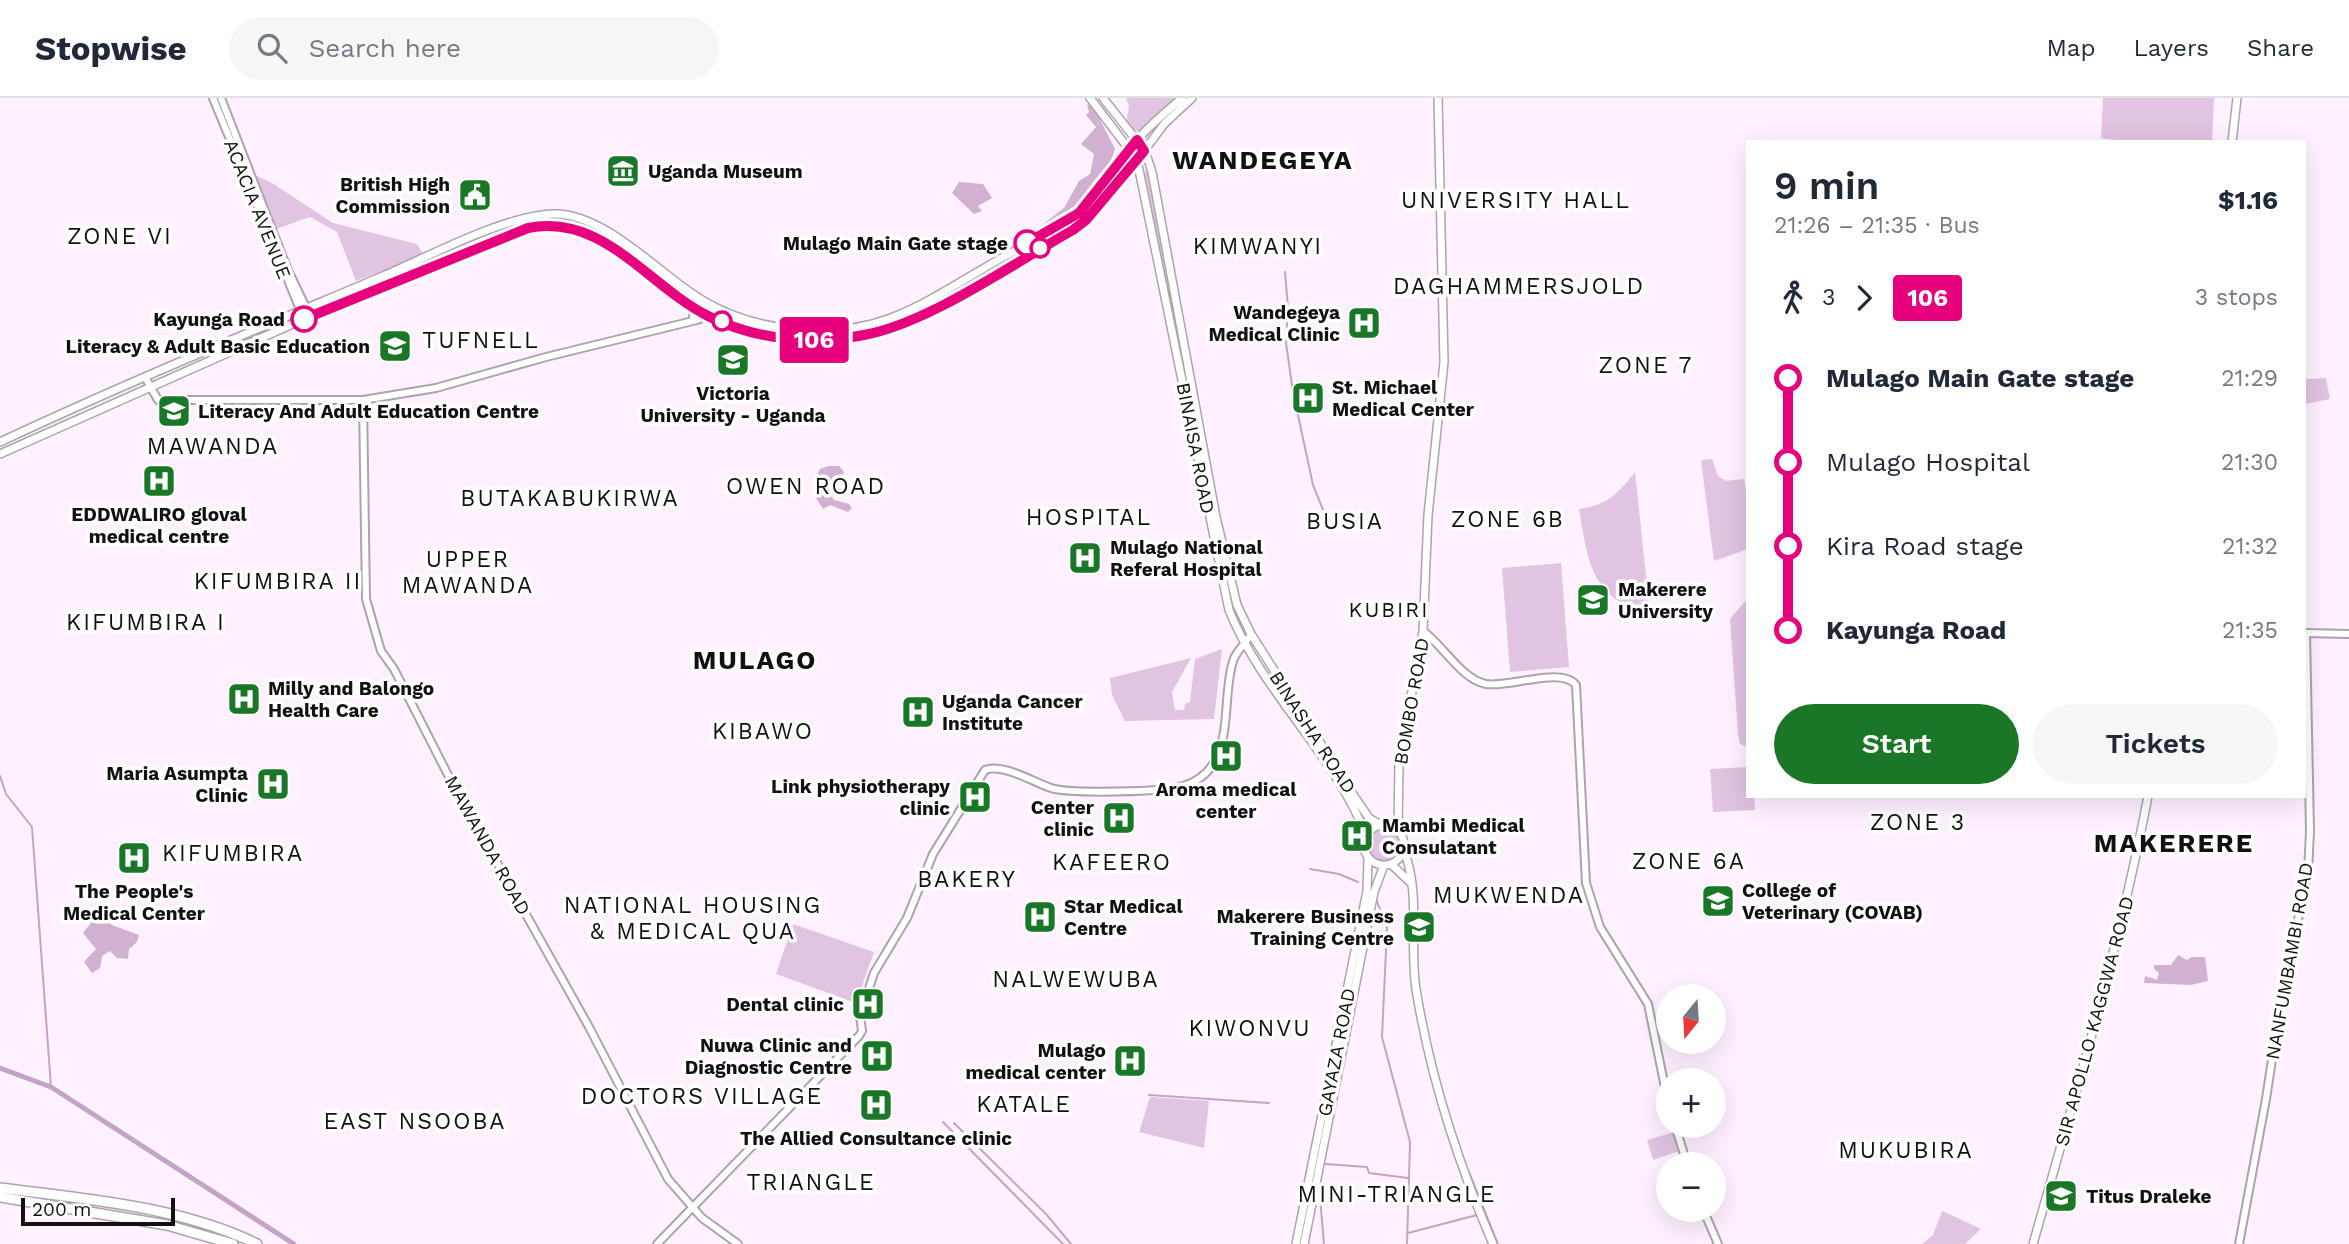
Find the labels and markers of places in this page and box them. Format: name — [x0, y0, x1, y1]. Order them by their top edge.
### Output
museum icon: Uganda Museum — [604, 152, 642, 190]
place label: Uganda Museum — [648, 160, 803, 183]
place label: British High Commission — [335, 173, 450, 218]
public building icon: British High Commission — [456, 176, 494, 214]
marker: Mulago Main Gate stage — [1014, 230, 1040, 256]
place label: Mulago Main Gate stage — [783, 232, 1008, 255]
unlabelled marker — [1030, 238, 1050, 258]
place label: Wandegeya Medical Clinic — [1208, 301, 1340, 346]
hospital icon: Wandegeya Medical Clinic — [1345, 304, 1383, 342]
marker: Kayunga Road — [291, 306, 317, 332]
place label: Kayunga Road — [153, 308, 285, 331]
unlabelled marker — [712, 311, 732, 331]
school or university icon: Literacy & Adult Basic Education — [376, 327, 414, 365]
place label: Literacy & Adult Basic Education — [65, 335, 370, 358]
school or university icon: Victoria University - Uganda — [714, 341, 752, 379]
place label: St. Michael Medical Center — [1332, 376, 1475, 421]
hospital icon: St. Michael Medical Center — [1289, 379, 1327, 417]
place label: Victoria University - Uganda — [640, 382, 826, 427]
school or university icon: Literacy And Adult Education Centre — [155, 392, 193, 430]
place label: Literacy And Adult Education Centre — [198, 400, 539, 423]
hospital icon: EDDWALIRO gloval medical centre — [140, 462, 178, 500]
place label: EDDWALIRO gloval medical centre — [71, 503, 247, 548]
place label: Mulago National Referal Hospital — [1110, 536, 1264, 581]
hospital icon: Mulago National Referal Hospital — [1066, 539, 1104, 577]
place label: Makerere University — [1618, 578, 1713, 623]
school or university icon: Makerere University — [1574, 581, 1612, 619]
place label: Milly and Balongo Health Care — [268, 677, 434, 722]
hospital icon: Milly and Balongo Health Care — [225, 680, 263, 718]
place label: Uganda Cancer Institute — [942, 690, 1084, 735]
hospital icon: Uganda Cancer Institute — [899, 693, 937, 731]
hospital icon: Aroma medical center — [1207, 737, 1245, 775]
place label: Maria Asumpta Clinic — [106, 762, 248, 807]
hospital icon: Maria Asumpta Clinic — [254, 765, 292, 803]
place label: Link physiotherapy clinic — [771, 775, 950, 820]
hospital icon: Link physiotherapy clinic — [956, 778, 994, 816]
place label: Aroma medical center — [1156, 778, 1297, 823]
place label: Center clinic — [1031, 796, 1095, 841]
hospital icon: Center clinic — [1100, 799, 1138, 837]
place label: Mambi Medical Consulatant — [1382, 814, 1525, 859]
hospital icon: Mambi Medical Consulatant — [1338, 817, 1376, 855]
hospital icon: The People's Medical Center — [115, 839, 153, 877]
place label: College of Veterinary (COVAB) — [1742, 879, 1923, 924]
place label: The People's Medical Center — [63, 880, 206, 925]
school or university icon: College of Veterinary (COVAB) — [1699, 882, 1737, 920]
place label: Star Medical Centre — [1064, 895, 1183, 940]
hospital icon: Star Medical Centre — [1021, 898, 1059, 936]
place label: Makerere Business Training Centre — [1216, 905, 1394, 950]
school or university icon: Makerere Business Training Centre — [1400, 908, 1438, 946]
hospital icon: Dental clinic — [849, 985, 887, 1023]
place label: Dental clinic — [726, 993, 844, 1016]
place label: Nuwa Clinic and Diagnostic Centre — [685, 1034, 852, 1079]
hospital icon: Nuwa Clinic and Diagnostic Centre — [858, 1037, 896, 1075]
place label: Mulago medical center — [966, 1039, 1107, 1084]
hospital icon: Mulago medical center — [1111, 1042, 1149, 1080]
hospital icon: The Allied Consultance clinic — [857, 1086, 895, 1124]
place label: The Allied Consultance clinic — [740, 1127, 1012, 1150]
school or university icon: Titus Draleke — [2042, 1177, 2080, 1215]
place label: Titus Draleke — [2086, 1185, 2212, 1208]

